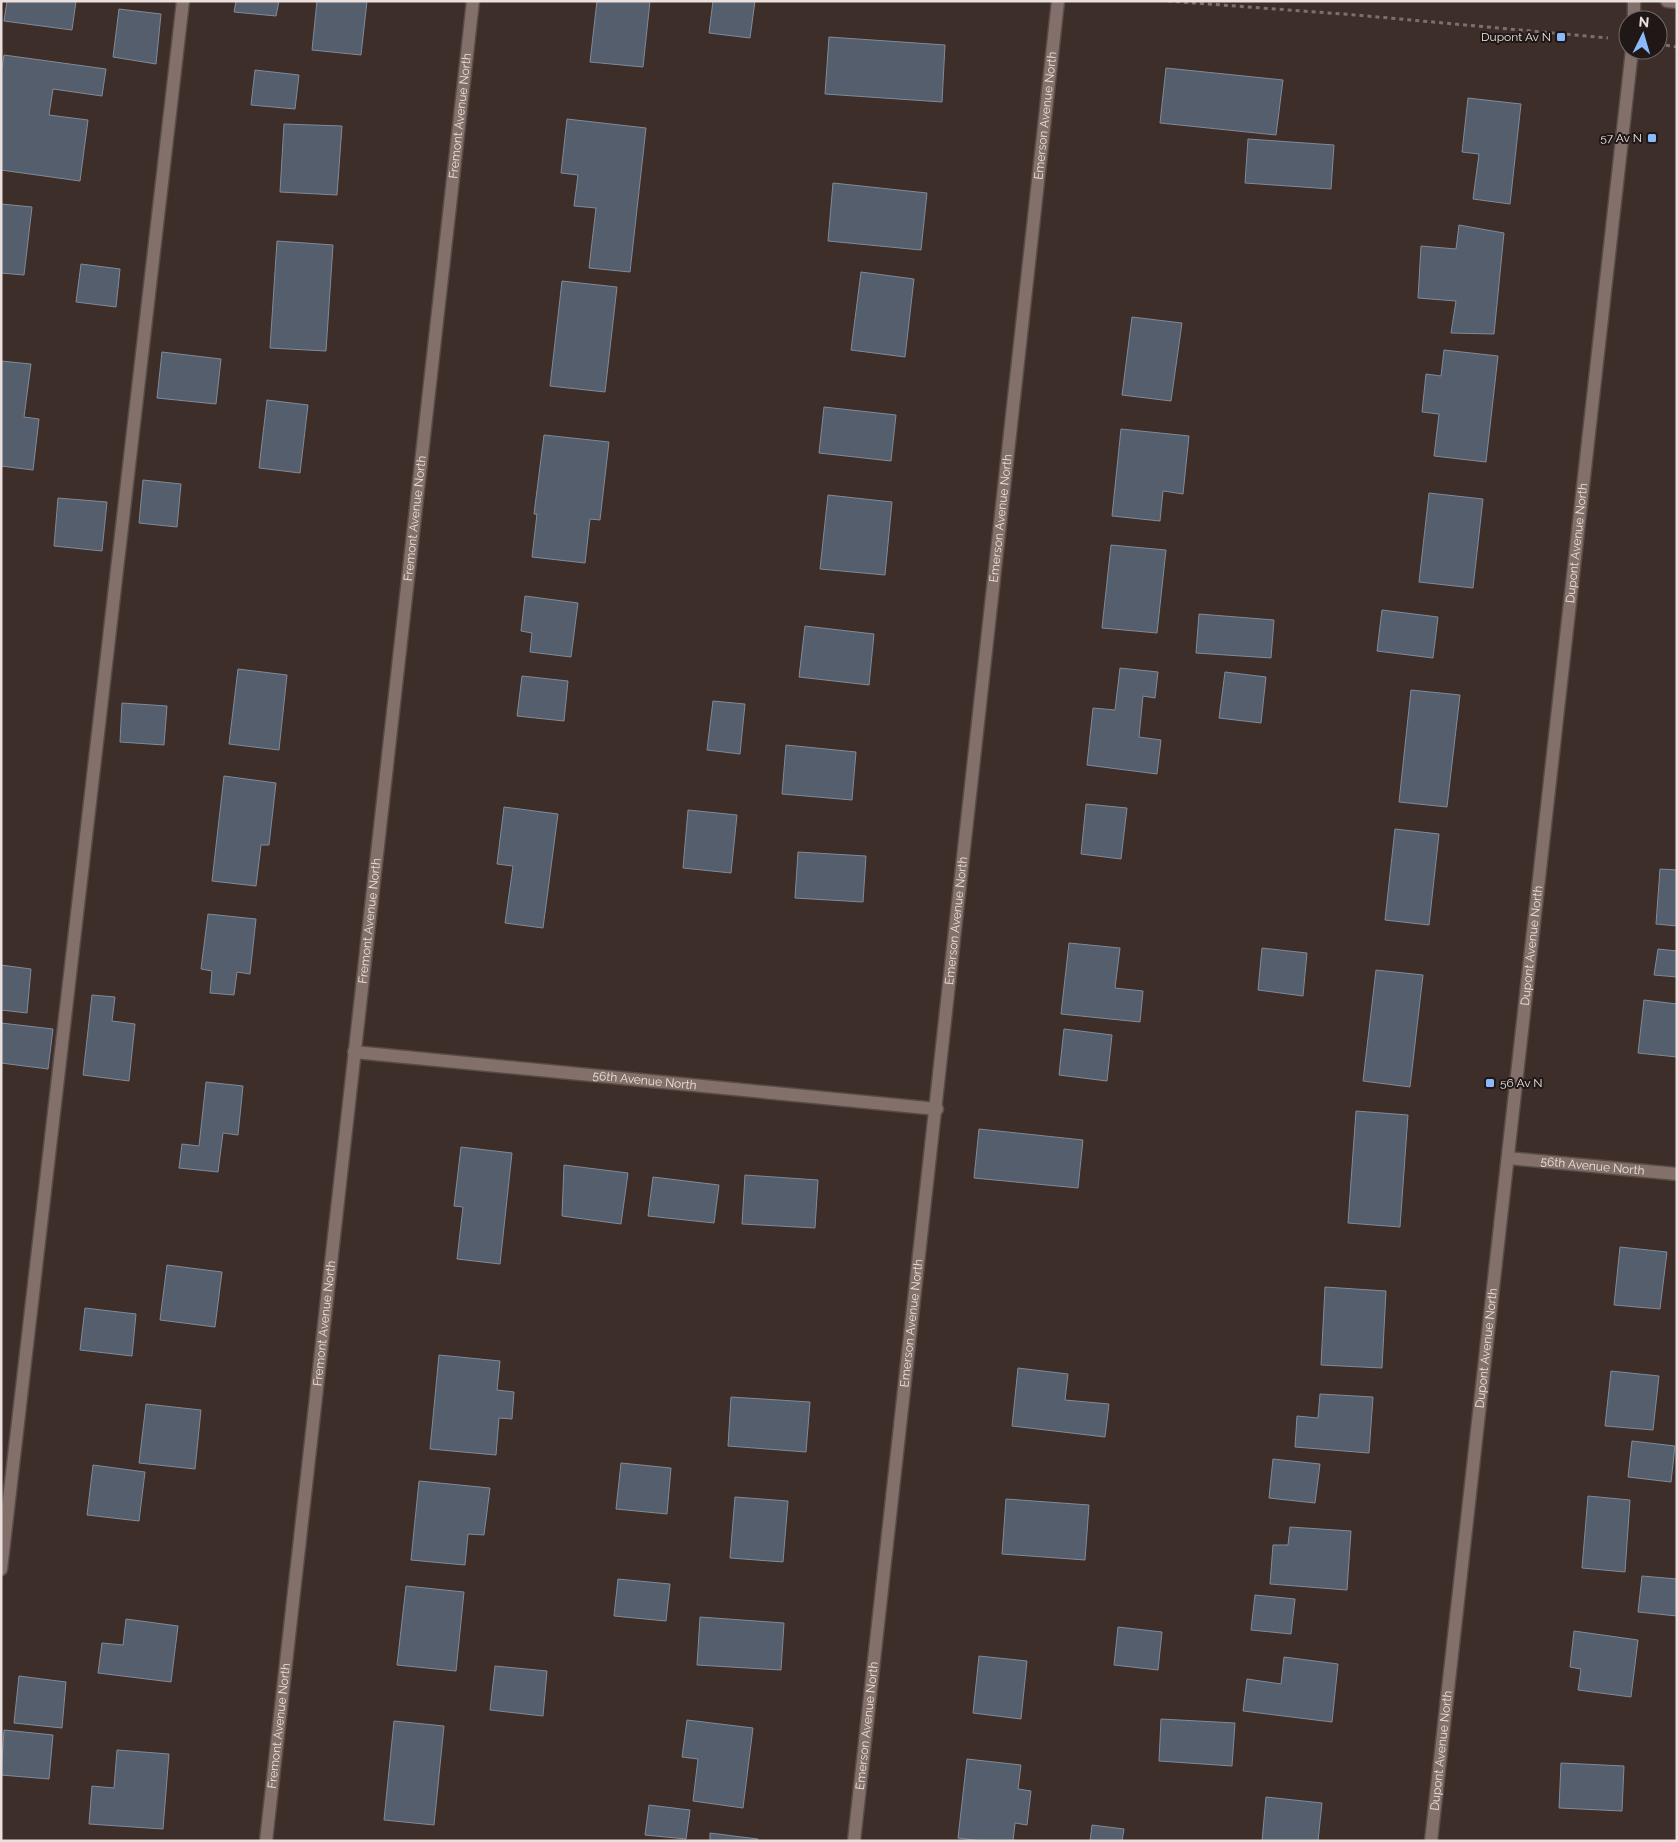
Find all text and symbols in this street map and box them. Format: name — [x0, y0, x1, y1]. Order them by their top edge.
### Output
north arrow — [1618, 10, 1668, 60]
text: N — [1638, 14, 1650, 30]
place label: Dupont Av N — [1481, 30, 1551, 44]
marker: Dupont Av N — [1555, 31, 1567, 43]
street label: Emerson Avenue North — [1031, 51, 1059, 180]
street label: Fremont Avenue North — [446, 52, 474, 179]
place label: 57 Av N — [1600, 131, 1642, 145]
marker: 57 Av N — [1646, 132, 1658, 144]
street label: Emerson Avenue North — [987, 453, 1015, 583]
street label: Fremont Avenue North — [401, 455, 429, 582]
street label: Dupont Avenue North — [1563, 482, 1590, 604]
street label: Emerson Avenue North — [942, 856, 970, 985]
street label: Fremont Avenue North — [356, 857, 384, 984]
street label: Dupont Avenue North — [1518, 885, 1545, 1006]
street label: 56th Avenue North — [592, 1068, 697, 1092]
place label: 56 Av N — [1500, 1076, 1543, 1090]
marker: 56 Av N — [1484, 1077, 1496, 1089]
street label: 56th Avenue North — [1540, 1154, 1645, 1178]
street label: Emerson Avenue North — [897, 1258, 925, 1388]
street label: Fremont Avenue North — [310, 1260, 338, 1387]
street label: Dupont Avenue North — [1473, 1287, 1500, 1409]
street label: Emerson Avenue North — [853, 1661, 881, 1791]
street label: Fremont Avenue North — [265, 1662, 293, 1789]
street label: Dupont Avenue North — [1427, 1690, 1455, 1811]

